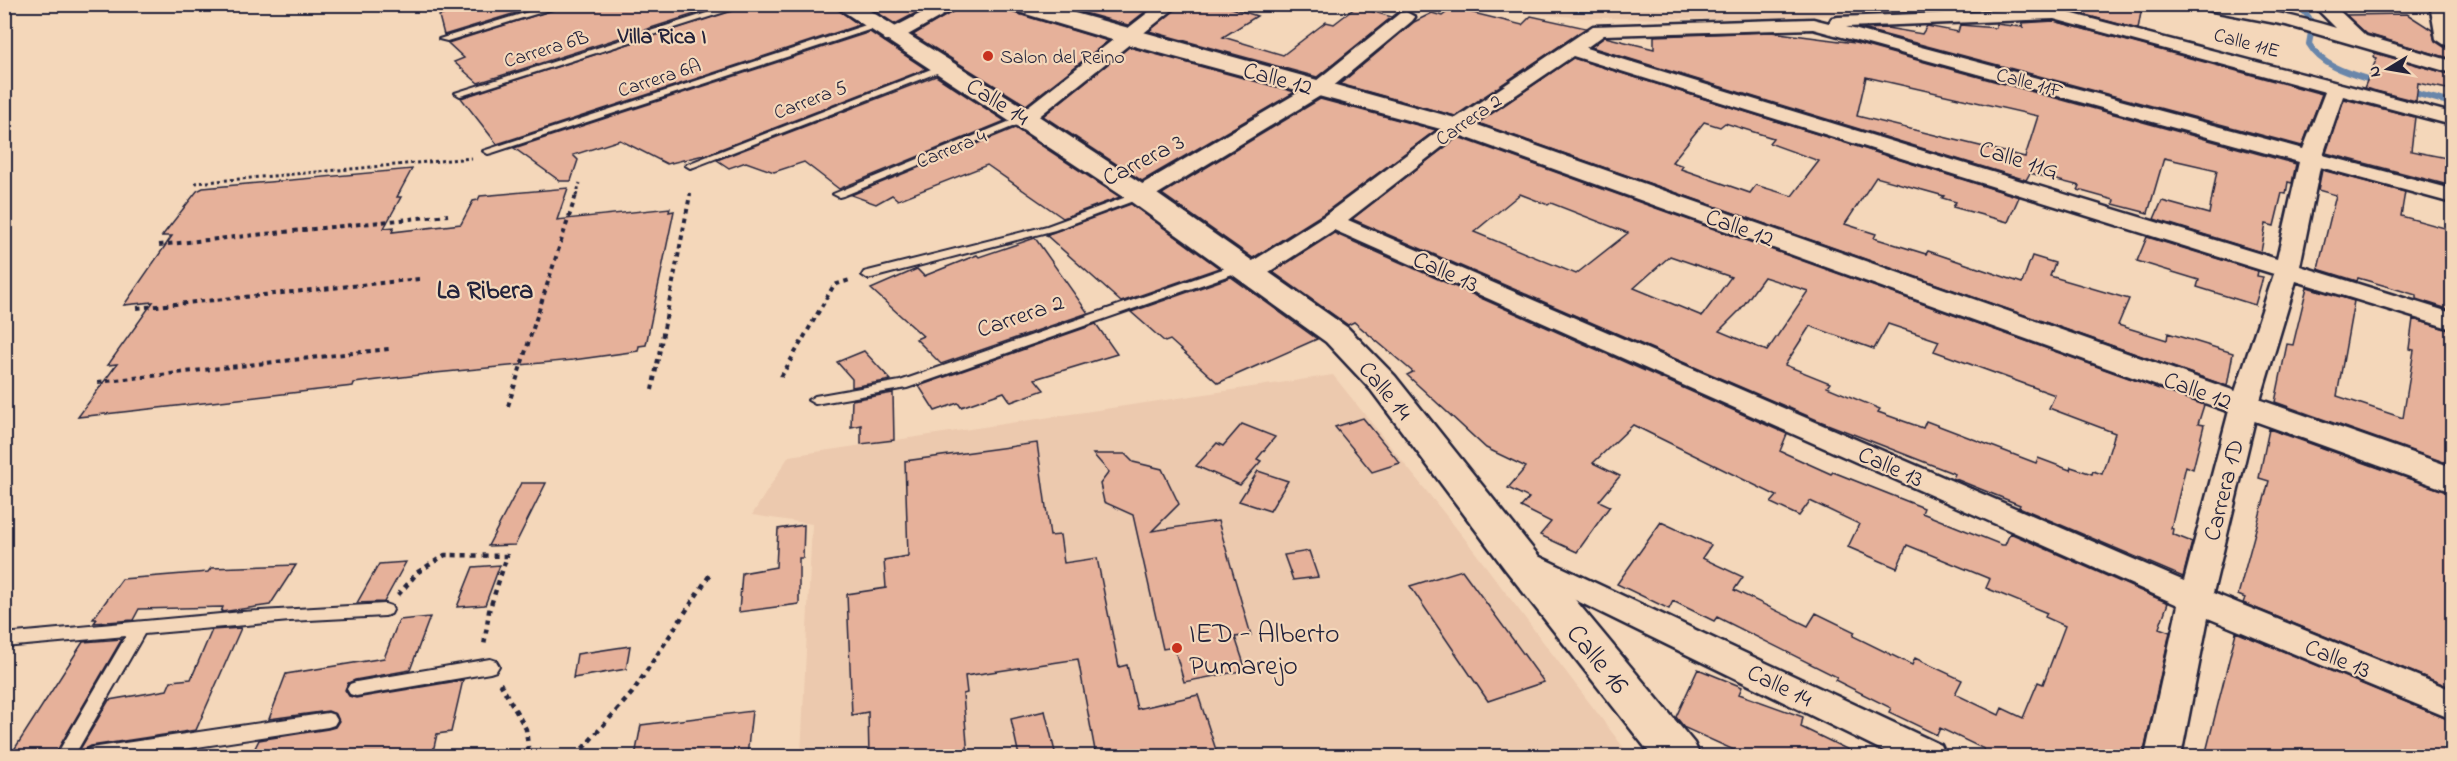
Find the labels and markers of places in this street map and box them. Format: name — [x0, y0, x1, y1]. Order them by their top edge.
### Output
place label: Salon del Reino — [1000, 44, 1125, 73]
marker: Salon del Reino — [981, 49, 995, 63]
place label: IED - Alberto Pumarejo — [1189, 615, 1340, 688]
marker: IED - Alberto Pumarejo — [1170, 641, 1184, 655]

